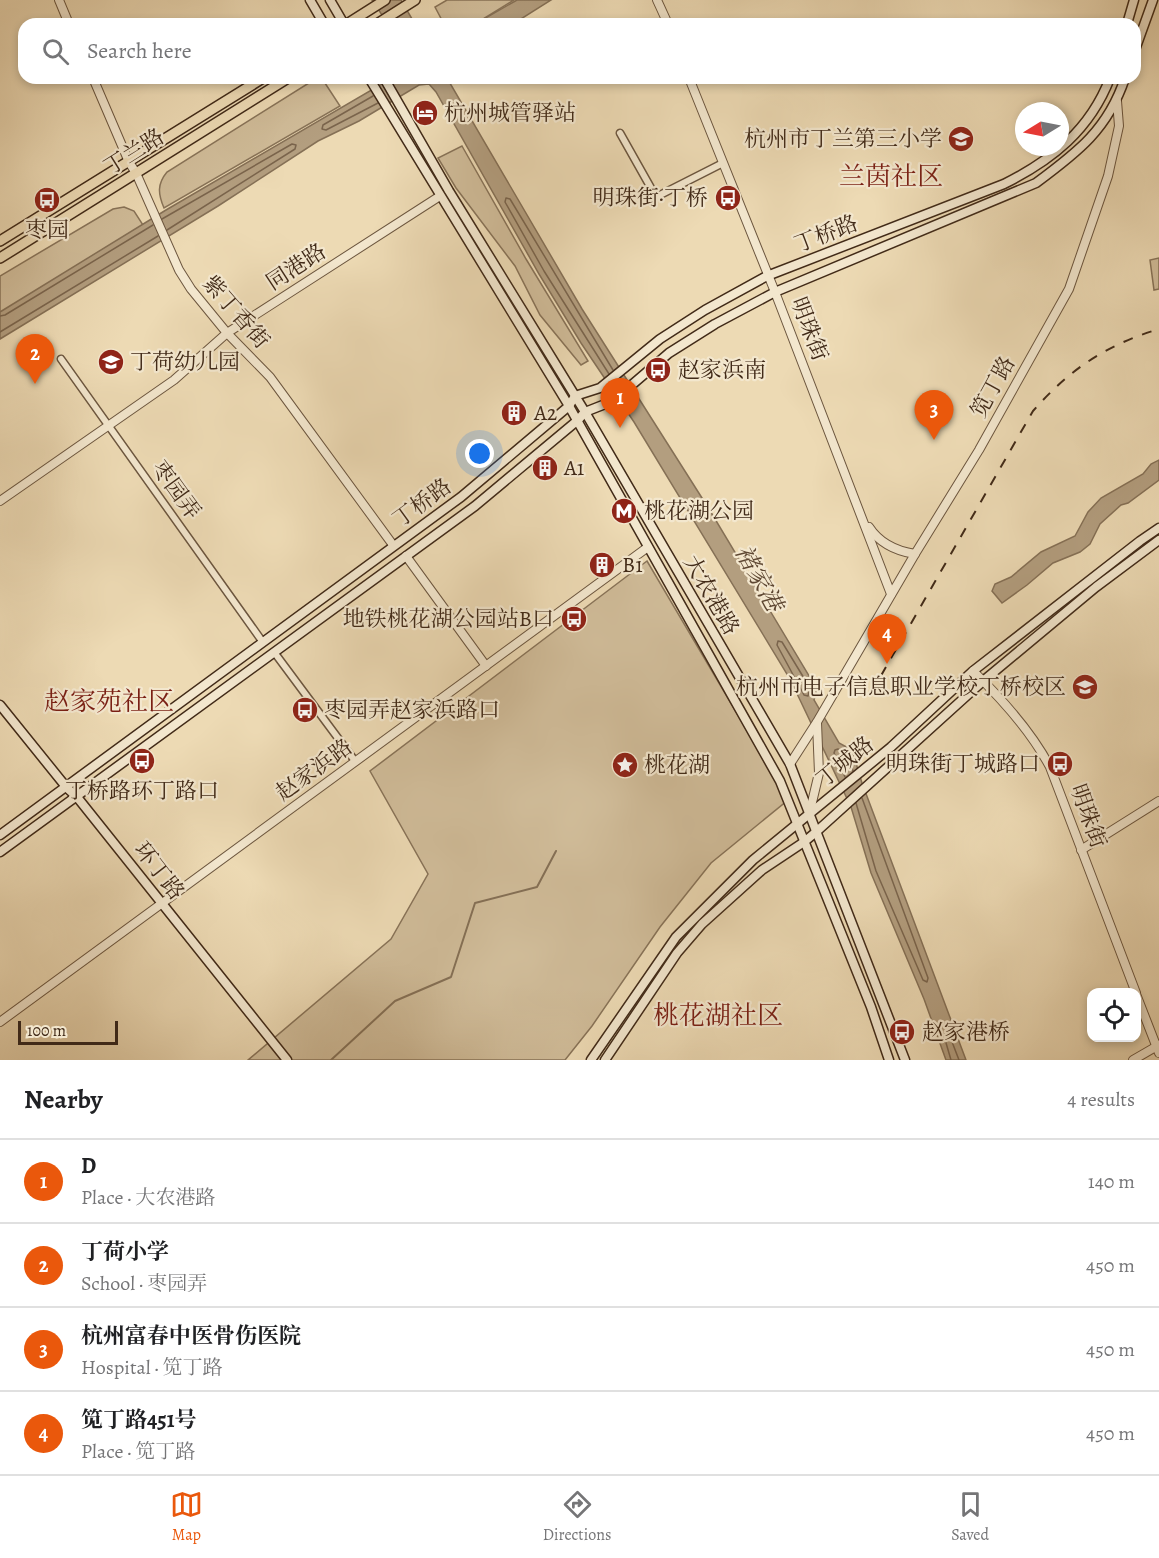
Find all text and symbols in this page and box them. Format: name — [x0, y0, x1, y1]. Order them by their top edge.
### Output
search box — [18, 18, 1141, 84]
icon: search — [39, 35, 72, 68]
text: Search here — [87, 36, 192, 66]
hotel icon: 杭州城管驿站 — [410, 98, 440, 128]
place label: 杭州城管驿站 — [444, 98, 576, 128]
north arrow — [1015, 102, 1069, 156]
street label: 丁兰路 — [98, 122, 170, 182]
place label: 杭州市丁兰第三小学 — [744, 124, 942, 154]
school or university icon: 杭州市丁兰第三小学 — [946, 124, 976, 154]
district label: 兰茵社区 — [839, 159, 943, 194]
place label: 明珠街·丁桥 — [593, 183, 708, 213]
bus stop icon: 明珠街·丁桥 — [713, 183, 743, 213]
bus stop icon: 枣园 — [32, 185, 62, 215]
street label: 丁桥路 — [790, 208, 862, 260]
place label: 枣园 — [25, 215, 69, 245]
street label: 同港路 — [260, 236, 332, 298]
street label: 紫丁香街 — [196, 269, 276, 355]
street label: 明珠街 — [783, 293, 835, 365]
pin: 2 — [15, 334, 54, 384]
school or university icon: 丁荷幼儿园 — [96, 347, 126, 377]
place label: 丁荷幼儿园 — [130, 347, 240, 377]
street label: 笕丁路 — [964, 351, 1022, 423]
bus stop icon: 赵家浜南 — [643, 355, 673, 385]
place label: 赵家浜南 — [678, 355, 766, 385]
pin: 1 — [600, 378, 640, 428]
pin: 3 — [914, 390, 954, 440]
building icon: A2 — [499, 398, 529, 428]
place label: A2 — [533, 398, 557, 428]
your location — [465, 439, 494, 468]
building icon: A1 — [530, 453, 560, 483]
place label: A1 — [563, 453, 584, 483]
street label: 枣园弄 — [144, 454, 208, 526]
street label: 丁桥路 — [386, 471, 458, 535]
metro station icon: 桃花湖公园 — [609, 496, 639, 526]
place label: 桃花湖公园 — [644, 496, 754, 526]
water label: 褚家港 — [728, 539, 792, 620]
street label: 大农港路 — [676, 549, 746, 641]
building icon: B1 — [587, 550, 617, 580]
place label: B1 — [622, 550, 643, 580]
place label: 地铁桃花湖公园站B口 — [343, 604, 554, 634]
bus stop icon: 地铁桃花湖公园站B口 — [559, 604, 589, 634]
pin: 4 — [868, 614, 906, 664]
place label: 杭州市电子信息职业学校丁桥校区 — [736, 672, 1066, 702]
school or university icon: 杭州市电子信息职业学校丁桥校区 — [1070, 672, 1100, 702]
district label: 赵家苑社区 — [44, 684, 174, 719]
bus stop icon: 枣园弄赵家浜路口 — [290, 695, 320, 725]
place label: 枣园弄赵家浜路口 — [324, 695, 500, 725]
street label: 丁城路 — [810, 730, 880, 794]
street label: 赵家浜路 — [270, 732, 358, 808]
bus stop icon: 丁桥路环丁路口 — [127, 746, 157, 776]
place label: 明珠街丁城路口 — [886, 749, 1040, 779]
bus stop icon: 明珠街丁城路口 — [1045, 749, 1075, 779]
place icon: 桃花湖 — [610, 750, 640, 780]
place label: 桃花湖 — [644, 750, 710, 780]
place label: 丁桥路环丁路口 — [65, 776, 219, 806]
street label: 明珠街 — [1063, 780, 1113, 852]
street label: 环丁路 — [127, 836, 191, 906]
map controls — [1087, 988, 1141, 1042]
button: locate — [1087, 988, 1141, 1042]
district label: 桃花湖社区 — [653, 998, 783, 1033]
bus stop icon: 赵家港桥 — [887, 1017, 917, 1047]
place label: 赵家港桥 — [922, 1017, 1010, 1047]
scale bar — [18, 1018, 118, 1046]
text: 100 m — [27, 1020, 66, 1042]
text: Nearby — [24, 1082, 103, 1117]
text: 4 results — [1067, 1086, 1135, 1113]
text: D — [81, 1151, 96, 1181]
text: 1 — [40, 1168, 47, 1195]
text: 140 m — [1088, 1168, 1135, 1195]
text: Place · 大农港路 — [81, 1184, 215, 1211]
text: 丁荷小学 — [81, 1237, 169, 1267]
text: 2 — [39, 1252, 48, 1279]
text: 450 m — [1086, 1252, 1135, 1279]
text: School · 枣园弄 — [81, 1270, 207, 1297]
text: 杭州富春中医骨伤医院 — [81, 1321, 301, 1351]
text: 3 — [39, 1336, 48, 1363]
text: 450 m — [1086, 1336, 1135, 1363]
text: Hospital · 笕丁路 — [81, 1354, 223, 1381]
text: 笕丁路451号 — [81, 1405, 197, 1435]
text: 4 — [39, 1420, 48, 1447]
text: 450 m — [1086, 1420, 1135, 1447]
text: Place · 笕丁路 — [81, 1438, 195, 1465]
tab: Map — [170, 1488, 203, 1546]
tab: Directions — [543, 1488, 611, 1546]
tab: Saved — [951, 1488, 989, 1546]

